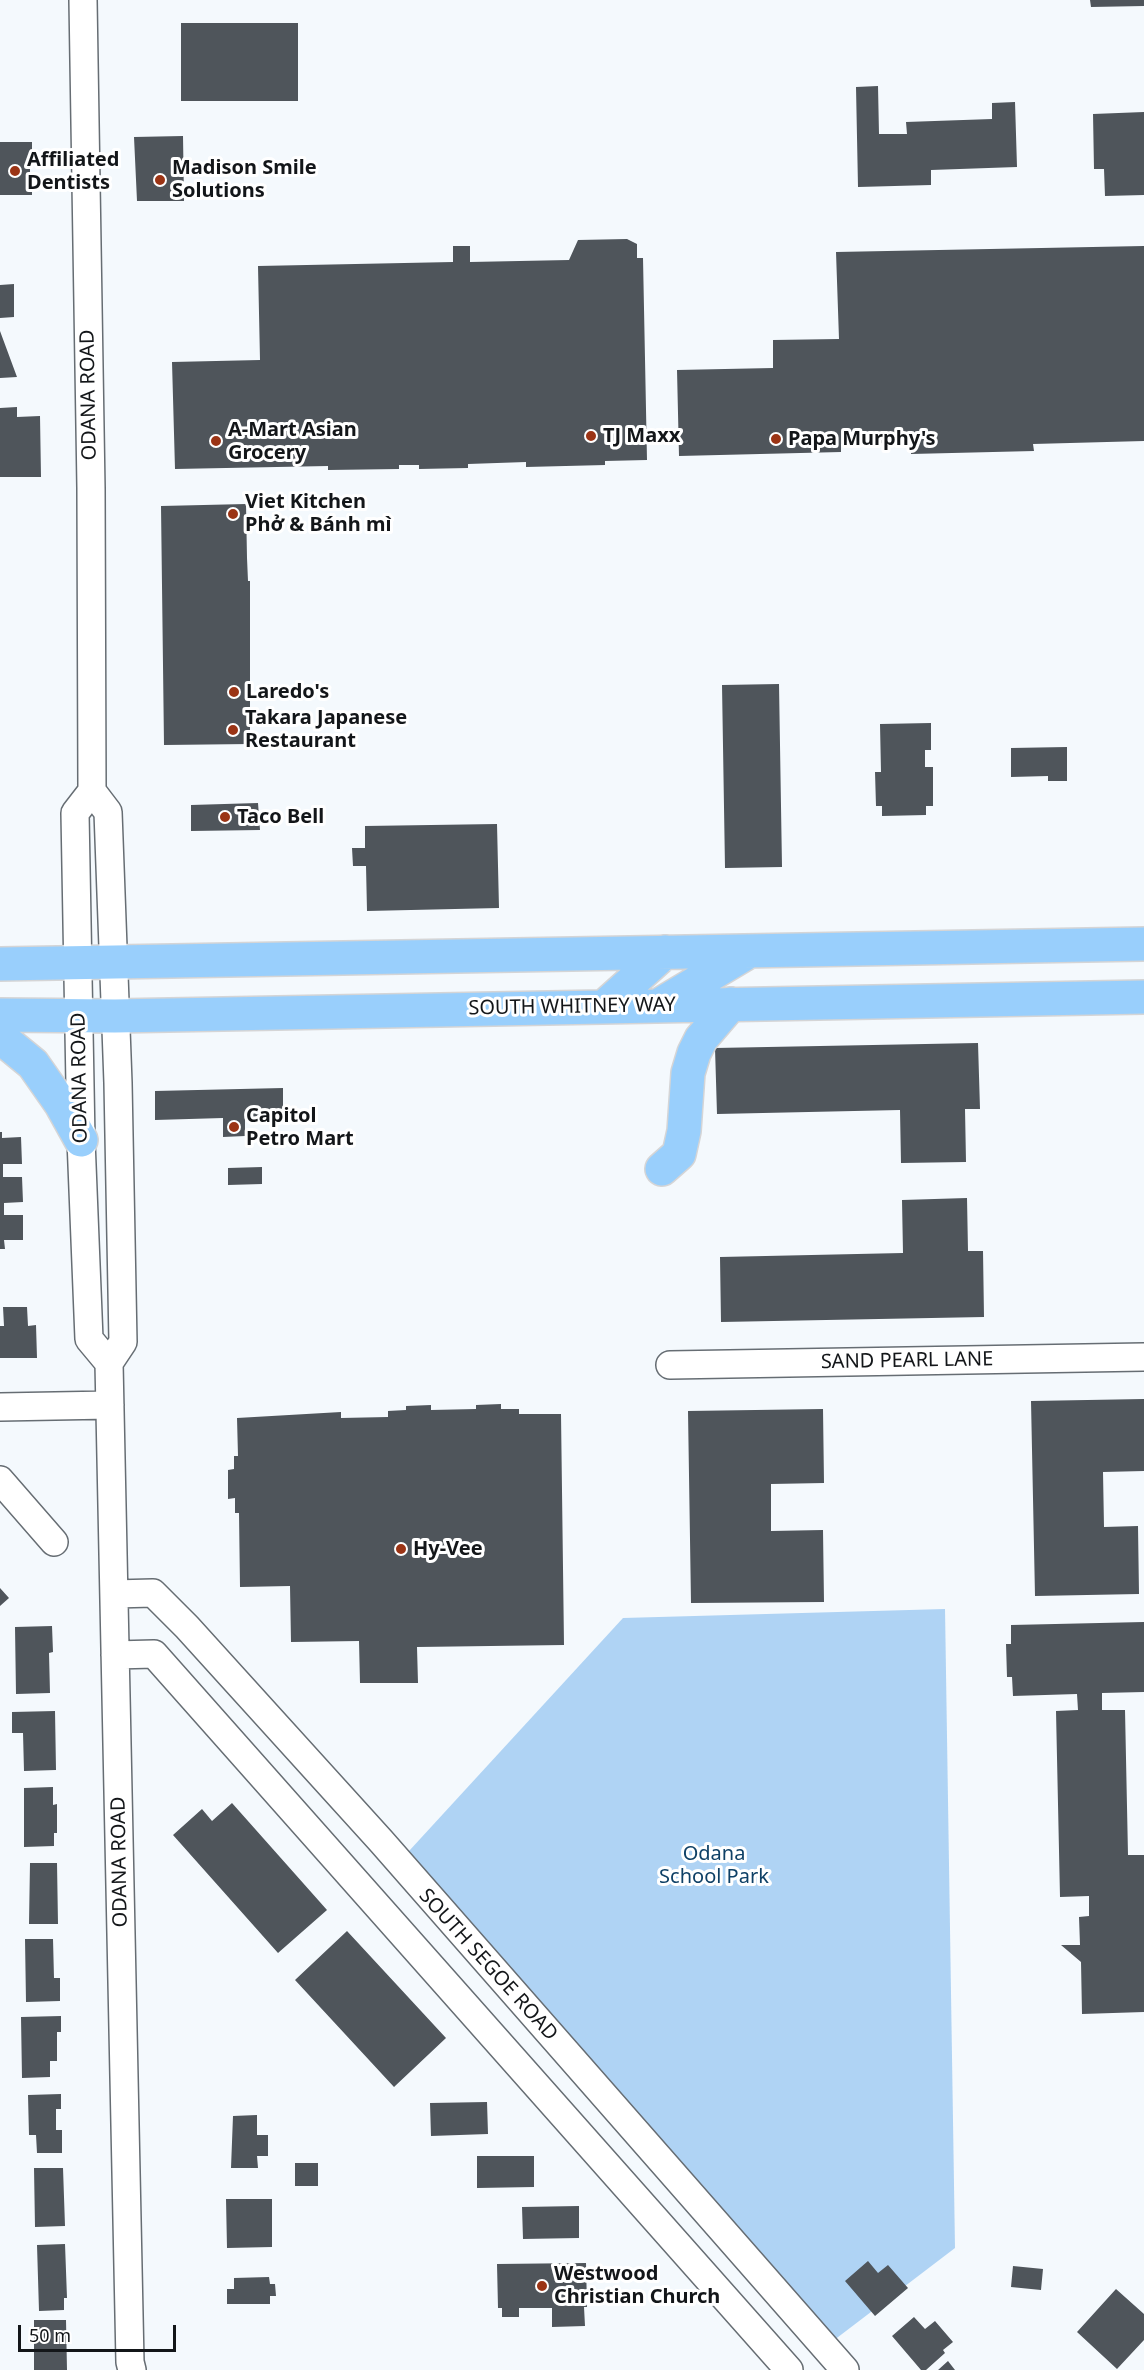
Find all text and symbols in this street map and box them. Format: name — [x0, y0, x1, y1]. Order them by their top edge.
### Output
place label: Affiliated Dentists — [27, 148, 119, 195]
place label: Madison Smile Solutions — [172, 156, 317, 203]
marker: Affiliated Dentists — [8, 164, 22, 178]
marker: Madison Smile Solutions — [153, 173, 167, 187]
street label: ODANA ROAD — [76, 329, 102, 461]
place label: A-Mart Asian Grocery — [228, 418, 357, 465]
place label: TJ Maxx — [603, 424, 680, 448]
place label: Papa Murphy's — [788, 427, 936, 451]
marker: TJ Maxx — [584, 429, 598, 443]
marker: Papa Murphy's — [769, 432, 783, 446]
marker: A-Mart Asian Grocery — [209, 434, 223, 448]
place label: Viet Kitchen Phở & Bánh mì — [245, 490, 391, 537]
marker: Viet Kitchen Phở & Bánh mì — [226, 507, 240, 521]
place label: Laredo's — [246, 680, 329, 704]
marker: Laredo's — [227, 685, 241, 699]
place label: Takara Japanese Restaurant — [245, 706, 407, 753]
marker: Takara Japanese Restaurant — [226, 723, 240, 737]
place label: Taco Bell — [237, 805, 324, 829]
marker: Taco Bell — [218, 810, 232, 824]
street label: SOUTH WHITNEY WAY — [468, 993, 676, 1021]
street label: ODANA ROAD — [67, 1012, 93, 1144]
place label: Capitol Petro Mart — [246, 1104, 354, 1151]
marker: Capitol Petro Mart — [227, 1120, 241, 1134]
street label: SAND PEARL LANE — [821, 1347, 993, 1375]
place label: Hy-Vee — [413, 1537, 483, 1561]
marker: Hy-Vee — [394, 1542, 408, 1556]
street label: ODANA ROAD — [107, 1796, 133, 1928]
park label: Odana School Park — [659, 1842, 769, 1889]
street label: SOUTH SEGOE ROAD — [414, 1884, 562, 2046]
place label: Westwood Christian Church — [554, 2262, 720, 2309]
marker: Westwood Christian Church — [535, 2279, 549, 2293]
scale bar — [21, 2313, 178, 2351]
text: 50 m — [29, 2323, 71, 2347]

